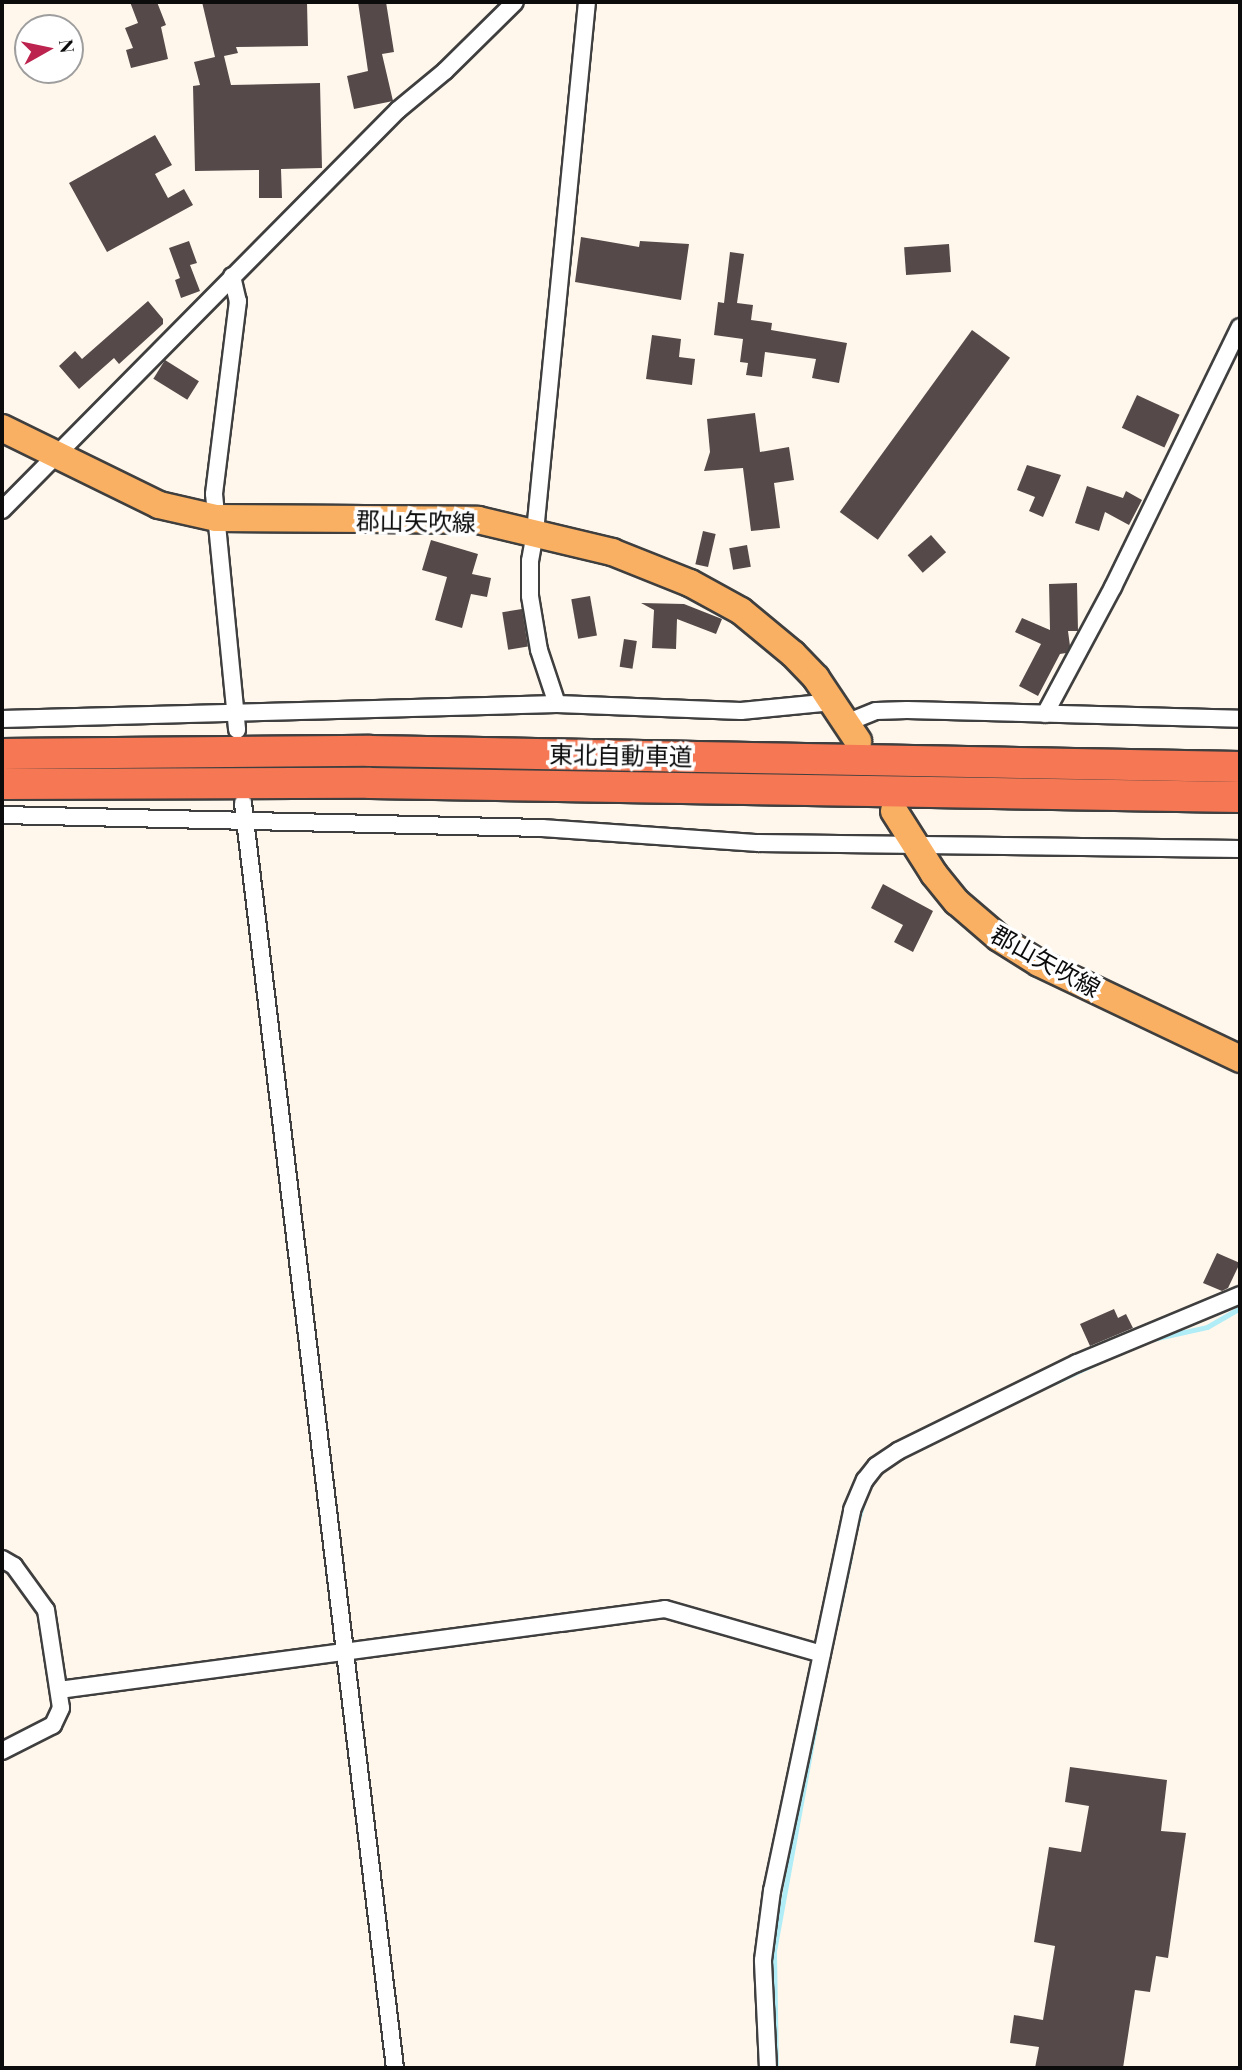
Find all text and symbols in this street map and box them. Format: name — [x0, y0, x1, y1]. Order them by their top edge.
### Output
north arrow — [14, 14, 84, 84]
text: N — [54, 37, 82, 55]
street label: 郡山矢吹線 — [356, 506, 476, 536]
street label: 東北自動車道 — [549, 739, 693, 771]
street label: 郡山矢吹線 — [987, 919, 1105, 1003]

